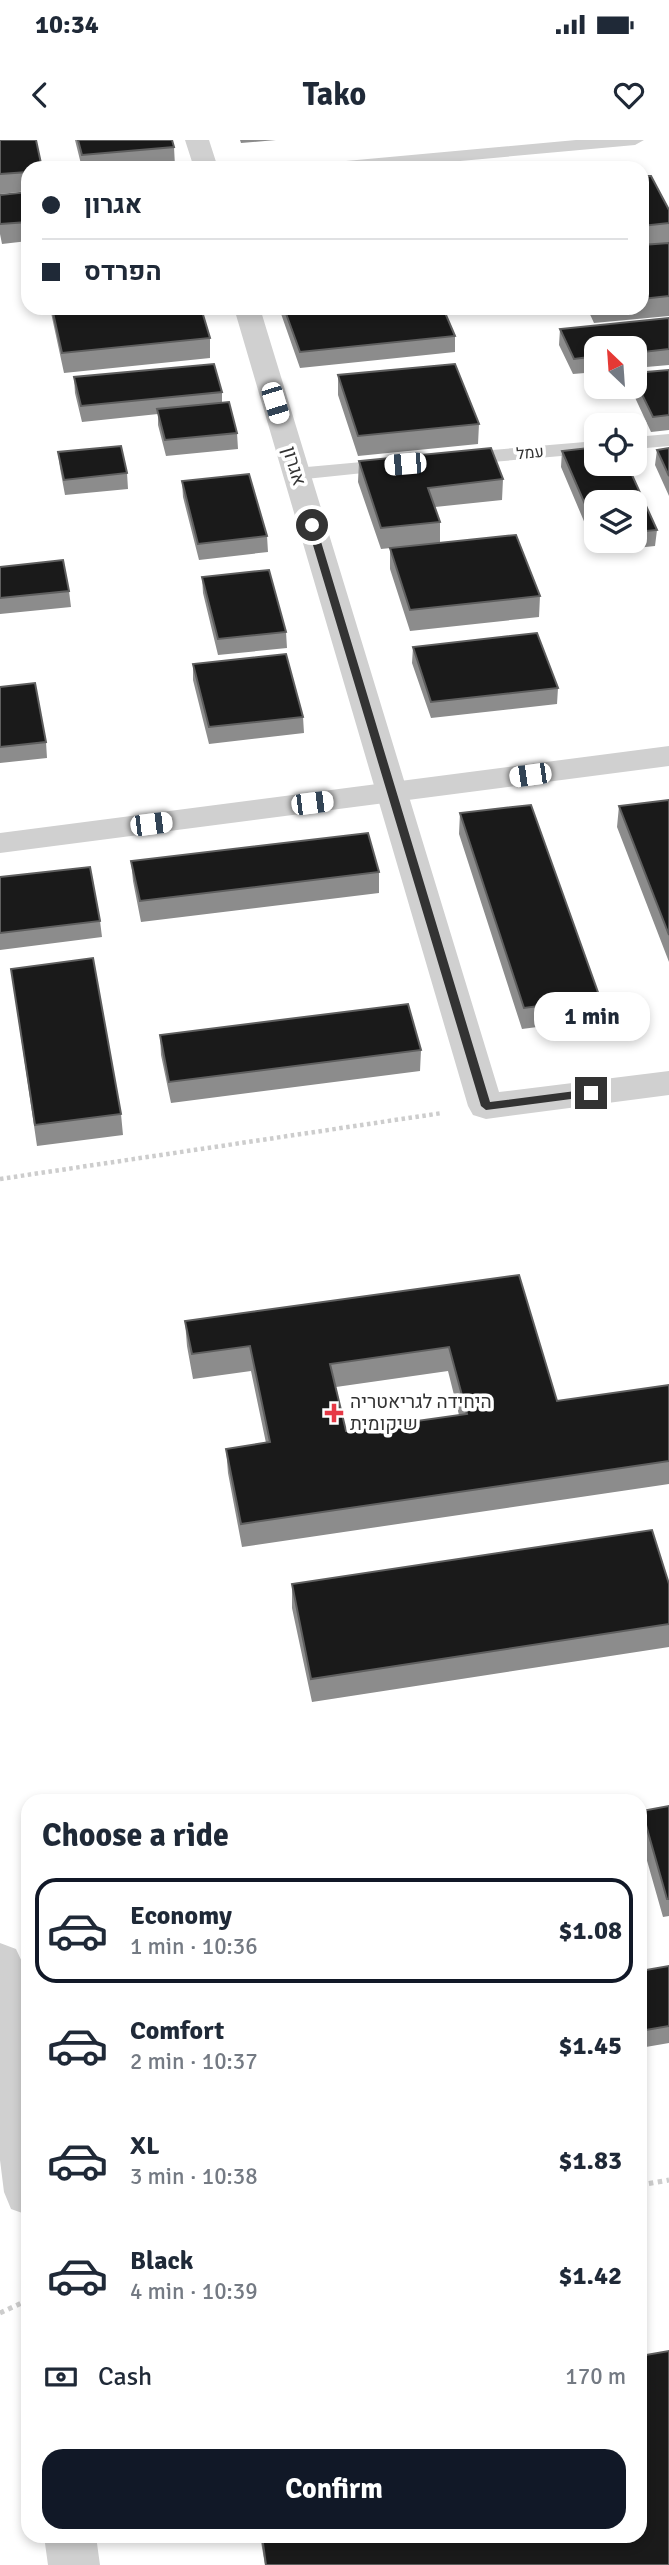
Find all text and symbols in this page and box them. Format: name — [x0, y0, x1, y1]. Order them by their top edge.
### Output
text: 10:34 — [35, 9, 99, 41]
text: Tako — [303, 75, 366, 114]
icon: back — [21, 76, 59, 114]
icon: heart — [610, 76, 648, 114]
text: אגרון — [84, 189, 142, 221]
text: הפרדס — [84, 256, 162, 288]
north arrow — [584, 336, 648, 399]
map controls — [584, 336, 647, 553]
car — [259, 380, 292, 426]
button: locate — [584, 413, 647, 476]
street label: עמל — [515, 442, 545, 464]
street label: אגרון — [277, 443, 311, 489]
car — [384, 452, 427, 476]
button: layers — [584, 490, 647, 553]
route start — [296, 509, 328, 541]
car — [508, 762, 553, 788]
car — [290, 790, 335, 816]
car — [129, 811, 174, 837]
callout: 1 min — [533, 992, 649, 1040]
text: 1 min — [564, 1002, 620, 1031]
route end — [575, 1077, 607, 1109]
place label: היחידה לגריאטריה שיקומית — [350, 1390, 492, 1436]
marker: היחידה לגריאטריה שיקומית — [324, 1403, 344, 1423]
text: Choose a ride — [42, 1816, 229, 1855]
icon: car — [46, 1899, 109, 1962]
text: Economy — [130, 1900, 232, 1932]
text: $1.08 — [558, 1915, 622, 1947]
text: 1 min · 10:36 — [130, 1932, 258, 1961]
icon: car — [46, 2014, 109, 2077]
text: Comfort — [130, 2015, 224, 2047]
text: $1.45 — [558, 2030, 622, 2062]
text: 2 min · 10:37 — [130, 2047, 258, 2076]
icon: car — [46, 2129, 109, 2192]
text: XL — [130, 2130, 160, 2162]
text: $1.83 — [558, 2145, 622, 2177]
text: 3 min · 10:38 — [130, 2162, 258, 2191]
icon: car — [46, 2244, 109, 2307]
text: Black — [130, 2245, 193, 2277]
text: $1.42 — [558, 2260, 622, 2292]
text: 4 min · 10:39 — [130, 2277, 258, 2306]
icon: cash — [42, 2358, 80, 2396]
text: Cash — [98, 2361, 152, 2393]
text: 170 m — [565, 2362, 626, 2391]
button: Confirm — [42, 2449, 626, 2529]

